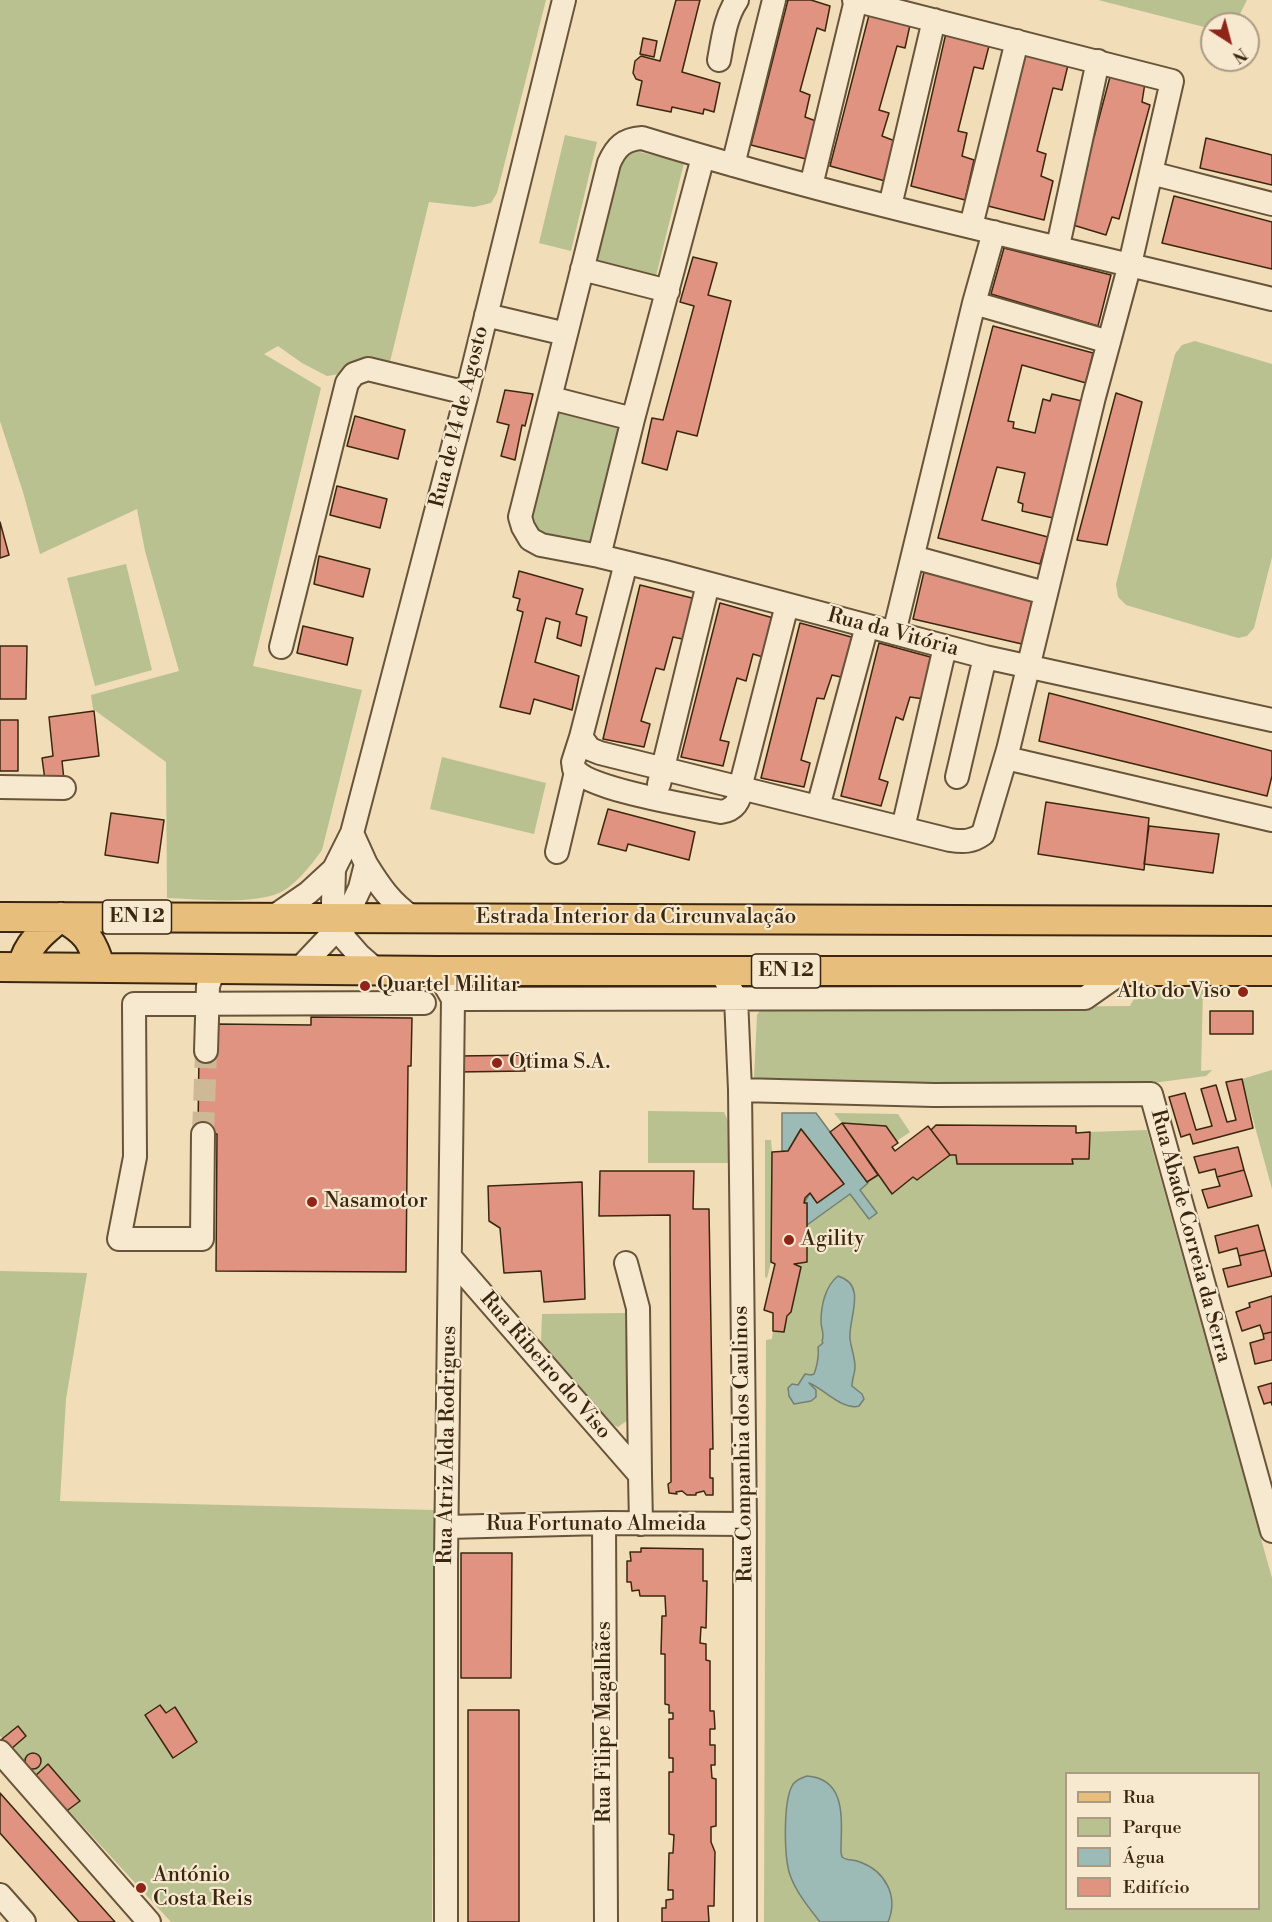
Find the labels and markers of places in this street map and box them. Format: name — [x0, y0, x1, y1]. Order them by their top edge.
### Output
place label: Quartel Militar — [377, 973, 520, 999]
marker: Quartel Militar — [358, 979, 372, 993]
place label: Alto do Viso — [1117, 979, 1231, 1005]
marker: Alto do Viso — [1236, 985, 1250, 999]
place label: Otima S.A. — [509, 1050, 610, 1076]
marker: Otima S.A. — [490, 1056, 504, 1070]
place label: Nasamotor — [324, 1189, 428, 1215]
marker: Nasamotor — [305, 1195, 319, 1209]
place label: Agility — [801, 1227, 864, 1253]
marker: Agility — [782, 1233, 796, 1247]
place label: António Costa Reis — [153, 1863, 252, 1913]
marker: António Costa Reis — [134, 1881, 148, 1895]

